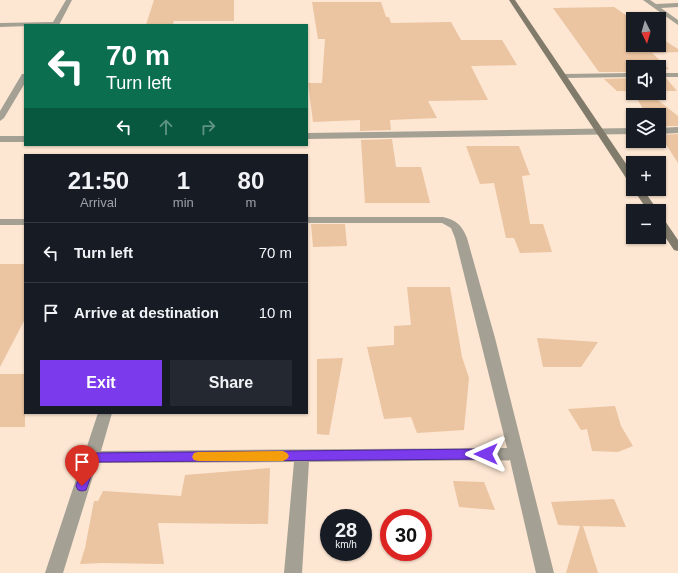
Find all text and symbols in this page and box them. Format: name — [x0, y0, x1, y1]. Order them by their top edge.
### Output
north arrow — [626, 12, 666, 52]
map controls — [626, 12, 666, 244]
icon: left — [40, 40, 92, 92]
text: 70 m — [106, 40, 170, 71]
button: sound — [626, 60, 666, 100]
text: Turn left — [106, 73, 171, 93]
button: layers — [626, 108, 666, 148]
icon: left — [113, 116, 135, 138]
icon: ahead — [155, 116, 177, 138]
icon: right — [197, 116, 219, 138]
button: + — [626, 156, 666, 196]
text: 21:50 — [68, 167, 129, 194]
text: 1 — [177, 167, 190, 194]
text: 80 — [238, 167, 264, 194]
text: Arrival — [80, 195, 117, 210]
text: min — [173, 195, 194, 210]
text: m — [245, 195, 256, 210]
button: − — [626, 204, 666, 244]
icon: left — [40, 242, 62, 264]
text: Turn left — [74, 244, 133, 261]
text: 70 m — [259, 244, 292, 261]
icon: arrive — [40, 302, 62, 324]
text: Arrive at destination — [74, 304, 219, 321]
text: 10 m — [259, 304, 292, 321]
button: Exit — [40, 360, 162, 406]
button: Share — [170, 360, 292, 406]
position arrow — [465, 433, 507, 475]
pin — [65, 445, 99, 486]
icon: arrive — [71, 451, 93, 473]
speed limit sign: 30 — [380, 509, 432, 561]
text: 28 — [335, 519, 357, 541]
text: km/h — [335, 539, 357, 550]

